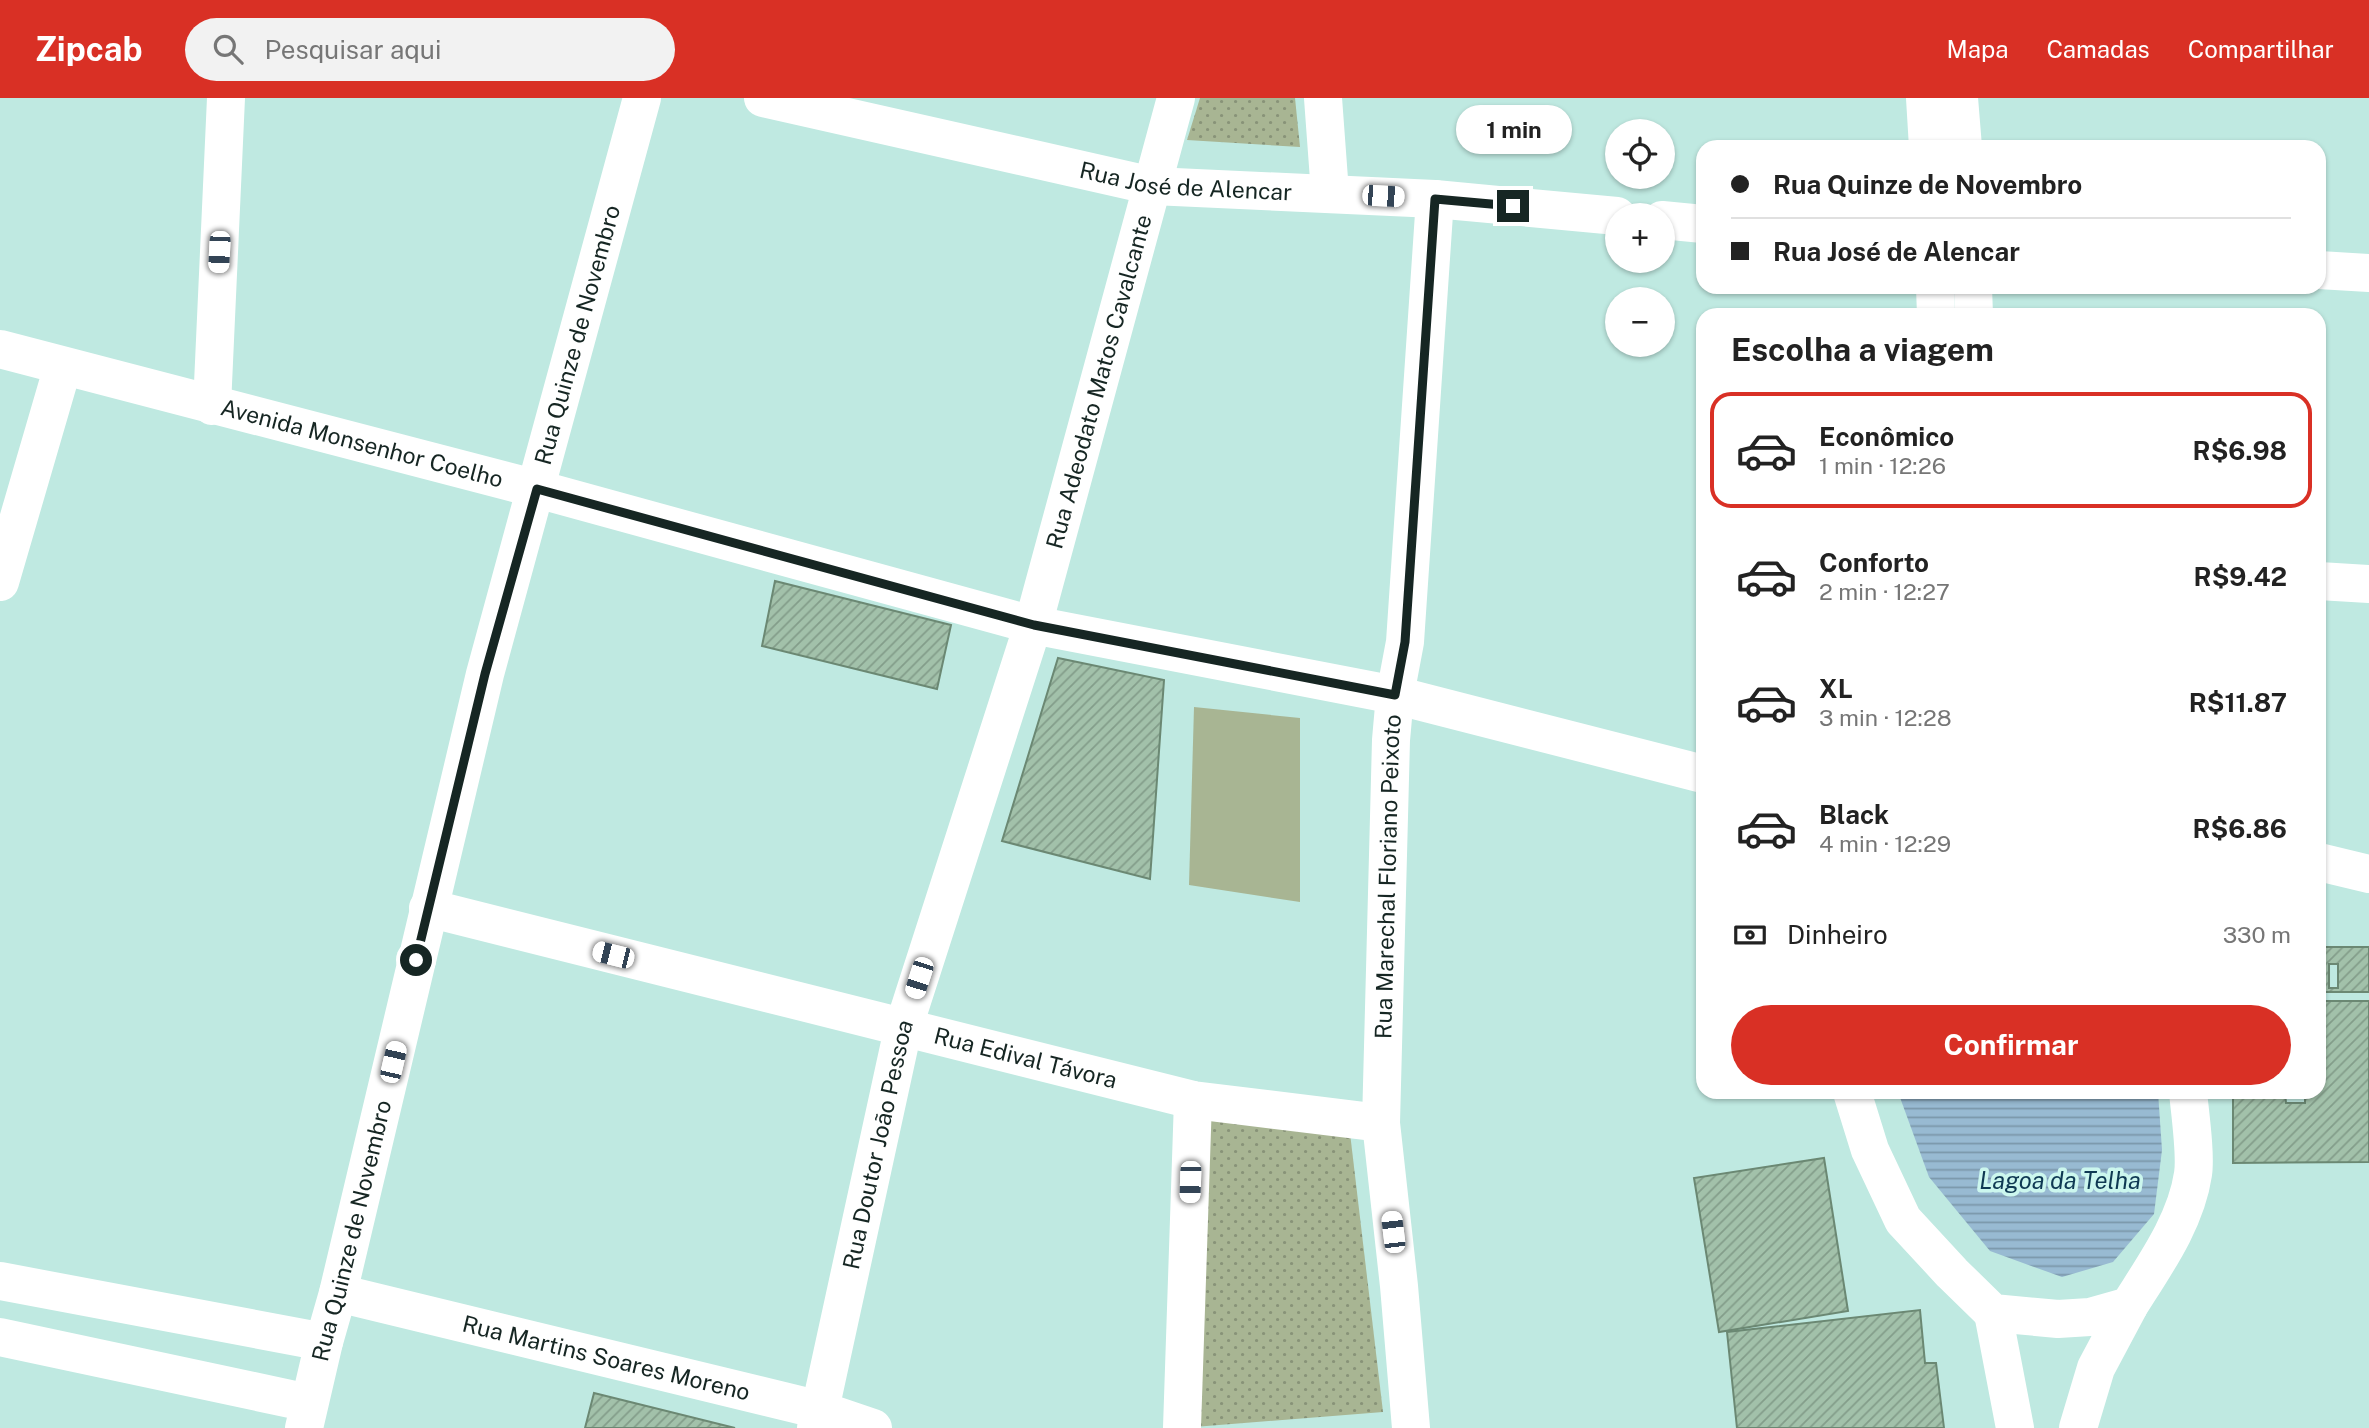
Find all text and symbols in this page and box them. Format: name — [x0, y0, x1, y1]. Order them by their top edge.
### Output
search box — [185, 18, 675, 81]
text: Zipcab — [35, 30, 143, 68]
icon: search — [209, 30, 247, 68]
text: Pesquisar aqui — [265, 34, 441, 65]
text: Mapa — [1947, 35, 2008, 63]
text: Camadas — [2046, 35, 2150, 63]
text: Compartilhar — [2188, 35, 2334, 63]
callout: 1 min — [1455, 105, 1571, 154]
text: 1 min — [1486, 116, 1542, 143]
map controls — [1605, 119, 1675, 357]
button: locate — [1605, 119, 1675, 189]
street label: Rua José de Alencar — [1077, 156, 1293, 205]
text: Rua Quinze de Novembro — [1773, 169, 2082, 200]
car — [1362, 184, 1405, 208]
route end — [1497, 190, 1529, 222]
street label: Rua Quinze de Novembro — [529, 202, 625, 468]
button: + — [1605, 203, 1675, 273]
street label: Rua Adeodato Matos Cavalcante — [1040, 211, 1157, 552]
car — [208, 230, 231, 274]
text: Rua José de Alencar — [1773, 236, 2020, 267]
button: − — [1605, 287, 1675, 357]
text: Escolha a viagem — [1731, 331, 1994, 368]
street label: Avenida Monsenhor Coelho — [218, 393, 506, 493]
icon: car — [1735, 419, 1798, 482]
text: Econômico — [1819, 421, 1954, 452]
text: R$6.98 — [2193, 435, 2287, 466]
text: 1 min · 12:26 — [1819, 452, 1946, 479]
icon: car — [1735, 545, 1798, 608]
text: Conforto — [1819, 547, 1929, 578]
text: R$9.42 — [2194, 561, 2287, 592]
text: 2 min · 12:27 — [1819, 578, 1950, 605]
icon: car — [1735, 671, 1798, 734]
text: XL — [1819, 673, 1853, 704]
text: R$11.87 — [2189, 687, 2287, 718]
text: 3 min · 12:28 — [1819, 704, 1952, 731]
street label: Rua Marechal Floriano Peixoto — [1369, 713, 1406, 1039]
icon: car — [1735, 797, 1798, 860]
text: Black — [1819, 799, 1889, 830]
text: R$6.86 — [2192, 813, 2287, 844]
text: 4 min · 12:29 — [1819, 830, 1951, 857]
icon: cash — [1731, 916, 1769, 954]
text: Dinheiro — [1787, 919, 1888, 950]
text: 330 m — [2223, 921, 2291, 948]
car — [591, 940, 636, 970]
route start — [400, 944, 432, 976]
car — [903, 955, 936, 1001]
button: Confirmar — [1731, 1005, 2291, 1085]
street label: Rua Doutor João Pessoa — [837, 1016, 918, 1272]
street label: Rua Edival Távora — [931, 1022, 1120, 1093]
car — [379, 1039, 408, 1085]
street label: Rua Quinze de Novembro — [306, 1097, 396, 1364]
car — [1179, 1161, 1202, 1203]
water label: Lagoa da Telha — [1979, 1166, 2141, 1194]
car — [1381, 1210, 1406, 1254]
street label: Rua Martins Soares Moreno — [460, 1310, 753, 1406]

